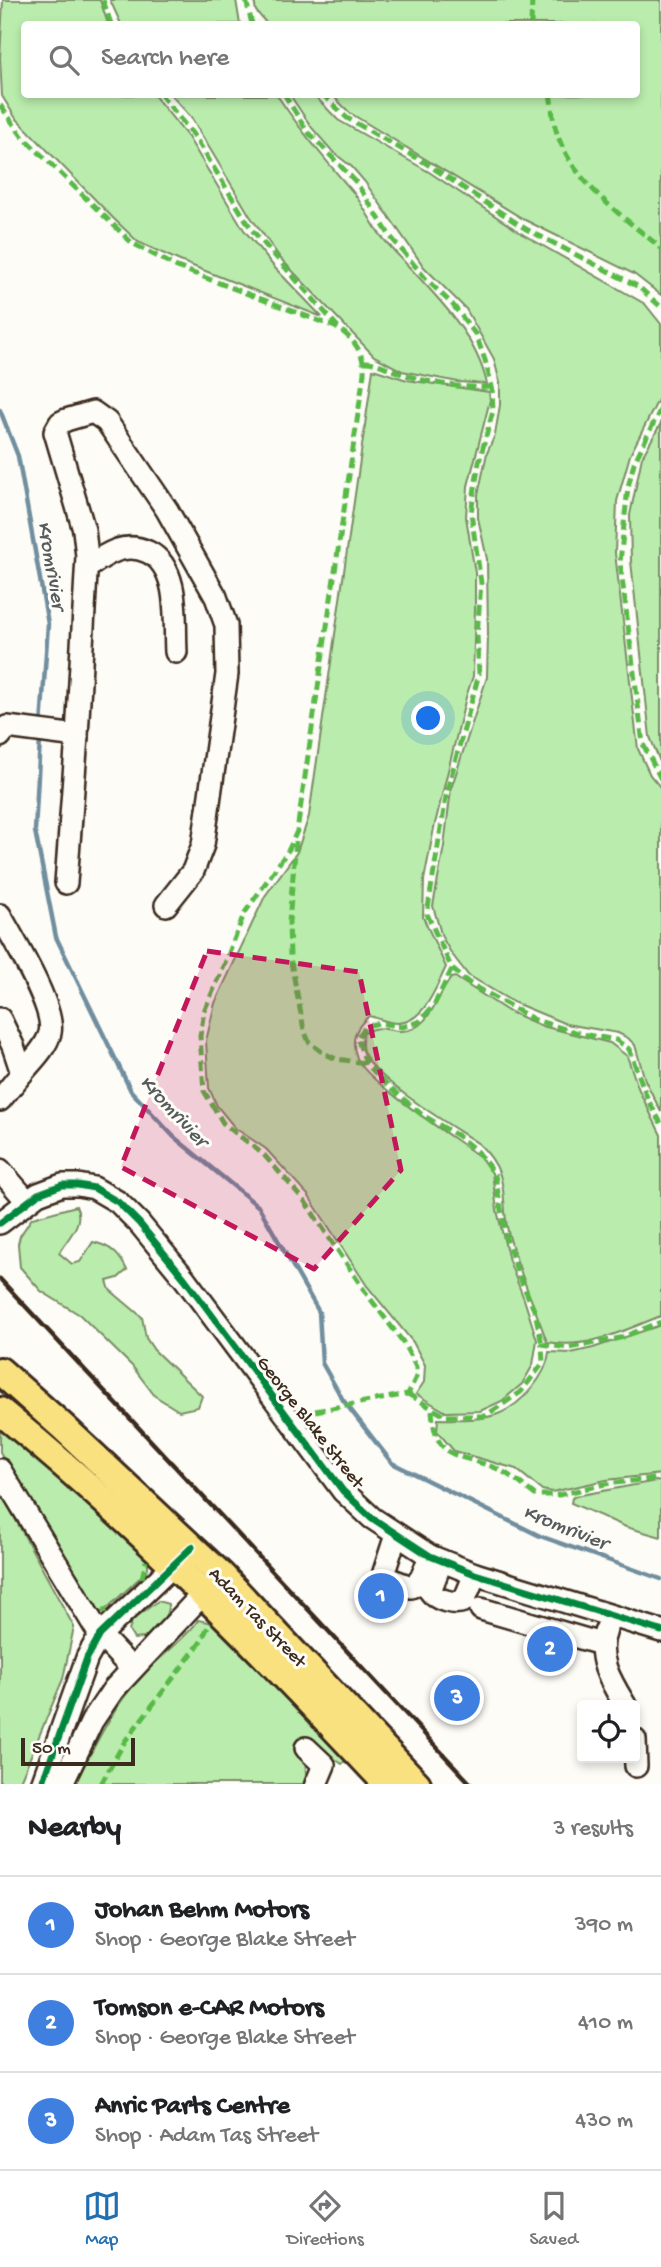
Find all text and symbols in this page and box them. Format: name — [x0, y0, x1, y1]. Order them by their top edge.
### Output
search box — [21, 21, 640, 98]
icon: search — [45, 41, 83, 79]
text: Search here — [101, 44, 229, 75]
water label: Kromrivier — [30, 520, 70, 616]
your location — [411, 701, 445, 735]
water label: Kromrivier — [133, 1071, 215, 1157]
street label: George Blake Street — [250, 1352, 369, 1496]
water label: Kromrivier — [519, 1501, 615, 1559]
street label: Adam Tas Street — [203, 1563, 312, 1675]
pin: 1 — [358, 1570, 404, 1622]
pin: 2 — [527, 1623, 573, 1675]
pin: 3 — [434, 1672, 480, 1724]
map controls — [577, 1700, 640, 1763]
button: locate — [577, 1700, 640, 1763]
scale bar — [21, 1735, 135, 1767]
text: 50 m — [32, 1738, 71, 1761]
text: Nearby — [28, 1812, 121, 1847]
text: 3 results — [553, 1816, 633, 1843]
text: Johan Behm Motors — [95, 1896, 309, 1927]
text: 1 — [46, 1912, 56, 1939]
text: 390 m — [575, 1912, 633, 1939]
text: Shop · George Blake Street — [95, 1927, 355, 1954]
text: Tomson e-CAR Motors — [95, 1994, 324, 2025]
text: 2 — [45, 2010, 57, 2037]
text: 410 m — [578, 2010, 633, 2037]
text: Shop · George Blake Street — [95, 2025, 355, 2052]
text: Anric Parts Centre — [95, 2092, 290, 2123]
text: 3 — [45, 2108, 57, 2135]
text: 430 m — [575, 2108, 633, 2135]
text: Shop · Adam Tas Street — [95, 2123, 318, 2150]
tab: Map — [83, 2187, 121, 2252]
tab: Directions — [287, 2187, 364, 2252]
tab: Saved — [529, 2187, 578, 2252]

